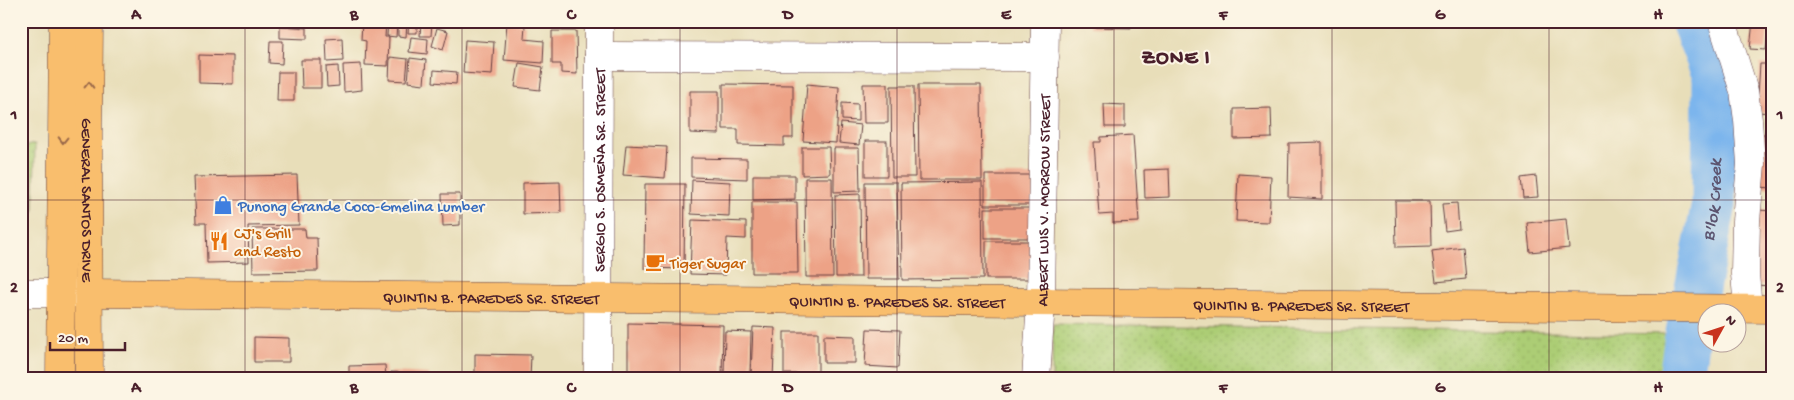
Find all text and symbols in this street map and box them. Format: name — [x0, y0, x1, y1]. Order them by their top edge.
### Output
text: A — [130, 7, 142, 26]
text: B — [349, 7, 359, 26]
text: C — [566, 7, 577, 26]
text: D — [781, 7, 794, 26]
text: E — [1001, 7, 1012, 26]
text: F — [1218, 7, 1229, 26]
text: G — [1435, 7, 1446, 26]
text: H — [1653, 7, 1663, 26]
district label: ZONE I — [1141, 47, 1211, 72]
street label: SERGIO S. OSMEÑA SR. STREET — [592, 67, 612, 272]
one-way arrow — [84, 81, 94, 88]
street label: ALBERT LUIS V. MORROW STREET — [1035, 93, 1057, 307]
text: 1 — [10, 107, 17, 126]
text: 1 — [1776, 107, 1783, 126]
street label: GENERAL SANTOS DRIVE — [75, 118, 95, 283]
one-way arrow — [58, 136, 68, 144]
water label: B'lok Creek — [1699, 157, 1727, 243]
shop icon: Punong Grande Coco-Gmelina Lumber — [212, 194, 234, 216]
place label: Punong Grande Coco-Gmelina Lumber — [237, 199, 486, 218]
place label: CJ's Grill and Resto — [234, 226, 301, 263]
restaurant icon: CJ's Grill and Resto — [208, 230, 230, 252]
cafe icon: Tiger Sugar — [644, 251, 666, 273]
place label: Tiger Sugar — [669, 256, 746, 275]
text: 2 — [10, 280, 18, 299]
text: 2 — [1776, 280, 1784, 299]
street label: QUINTIN B. PAREDES SR. STREET — [383, 290, 600, 311]
street label: QUINTIN B. PAREDES SR. STREET — [789, 294, 1006, 315]
street label: QUINTIN B. PAREDES SR. STREET — [1193, 297, 1410, 319]
north arrow — [1696, 302, 1746, 352]
text: N — [1721, 312, 1739, 330]
scale bar — [50, 320, 125, 352]
text: 20 m — [58, 330, 88, 348]
text: A — [130, 380, 142, 399]
text: B — [349, 380, 359, 399]
text: C — [566, 380, 577, 399]
text: D — [781, 380, 794, 399]
text: E — [1001, 380, 1012, 399]
text: F — [1218, 380, 1229, 399]
text: G — [1435, 380, 1446, 399]
text: H — [1653, 380, 1663, 399]

